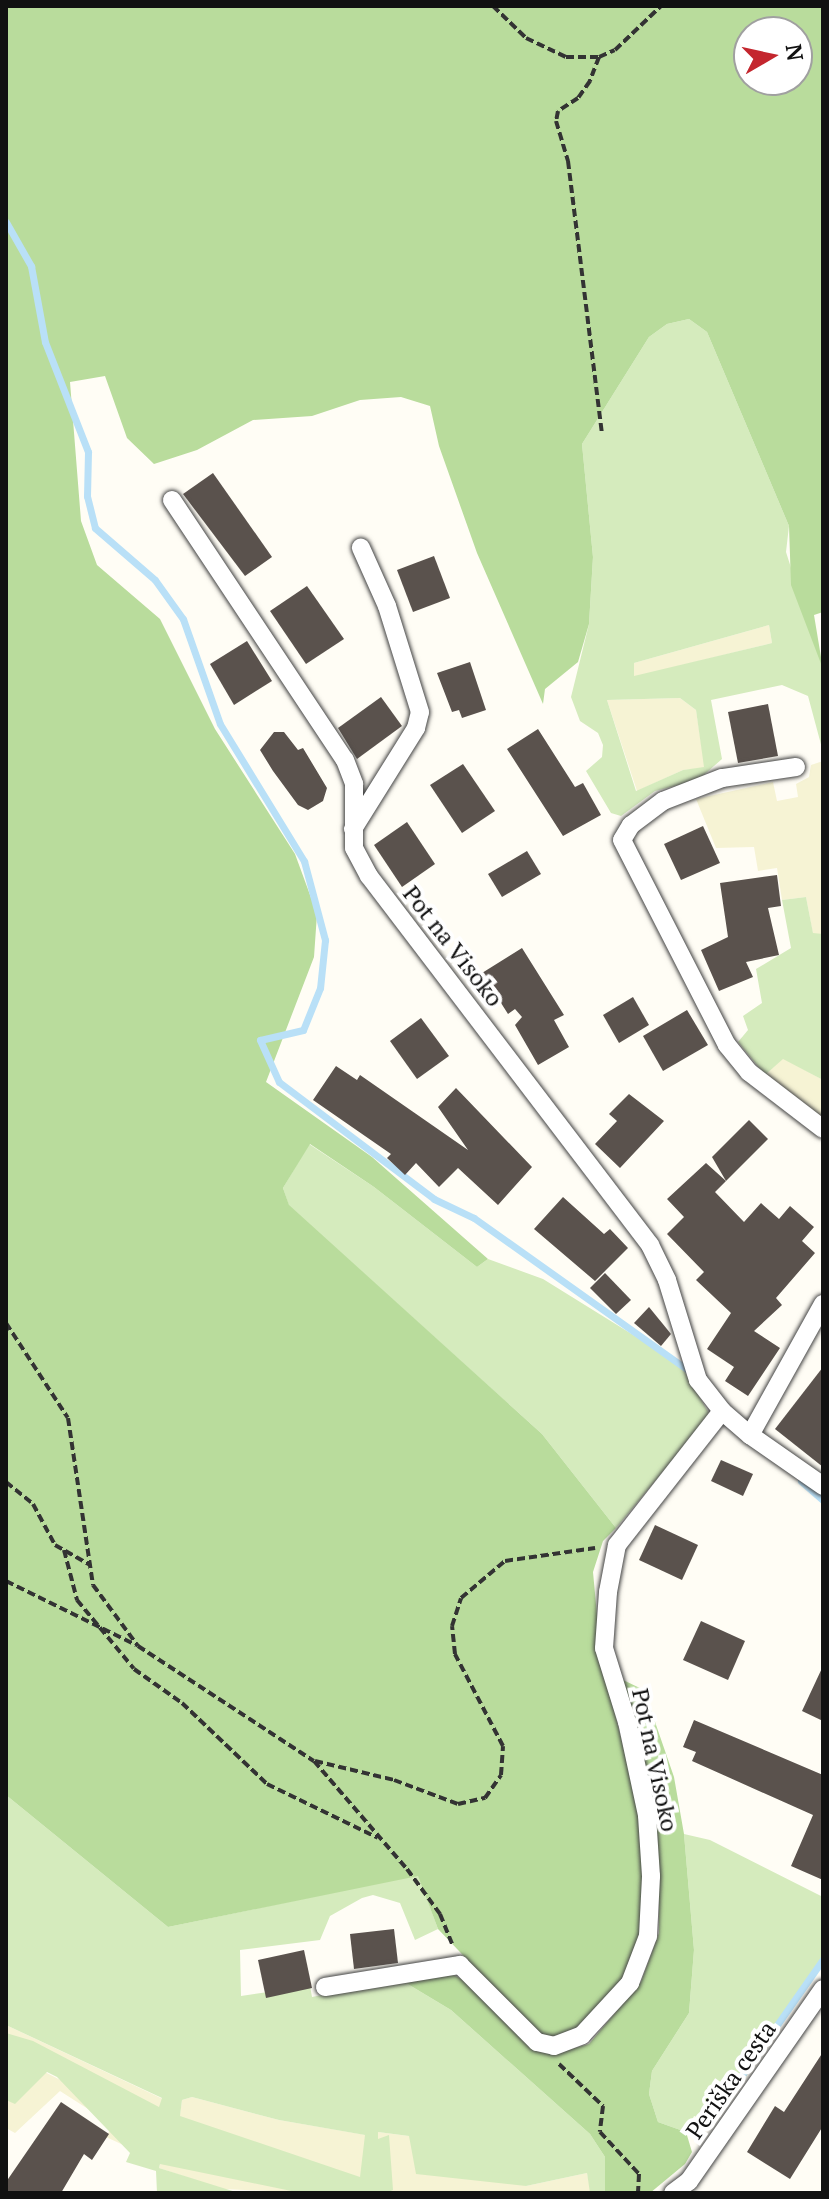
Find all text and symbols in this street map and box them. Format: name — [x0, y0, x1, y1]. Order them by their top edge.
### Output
north arrow — [733, 16, 813, 96]
text: N — [780, 42, 811, 63]
street label: Pot na Visoko — [397, 880, 509, 1012]
street label: Pot na Visoko — [626, 1685, 684, 1835]
street label: Periška cesta — [680, 2016, 782, 2144]

